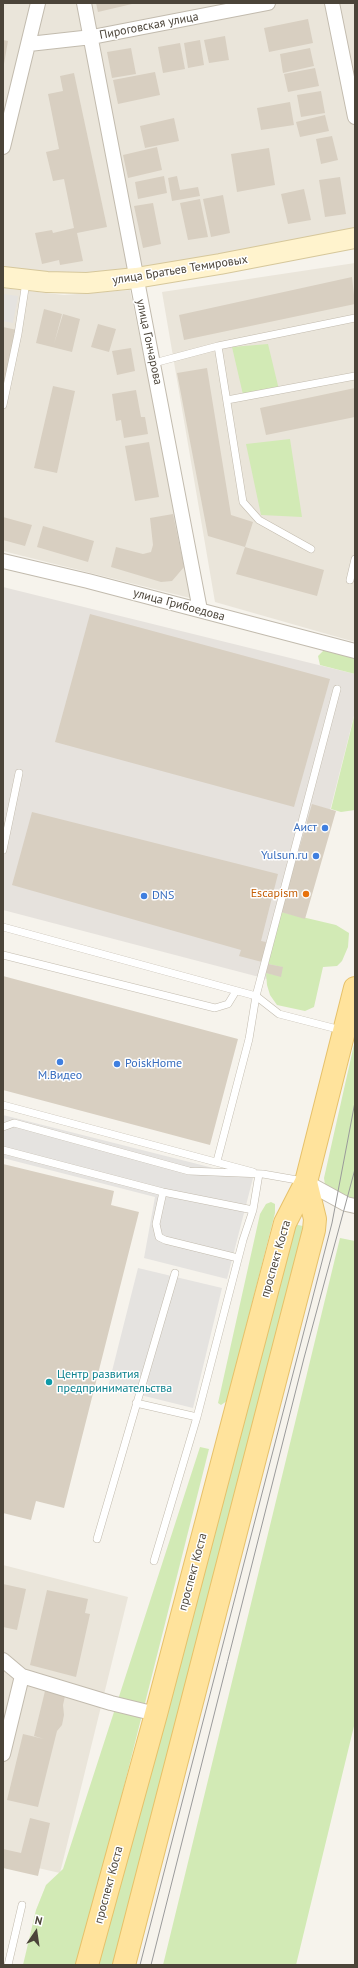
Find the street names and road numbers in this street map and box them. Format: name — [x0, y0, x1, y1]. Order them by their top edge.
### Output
street label: Пироговская улица — [98, 9, 200, 43]
street label: улица Братьев Темировых — [111, 252, 249, 288]
street label: улица Гончарова — [133, 298, 165, 386]
street label: улица Грибоедова — [132, 586, 226, 624]
street label: проспект Коста — [258, 1219, 294, 1299]
street label: проспект Коста — [176, 1532, 210, 1612]
street label: проспект Коста — [92, 1845, 126, 1925]

